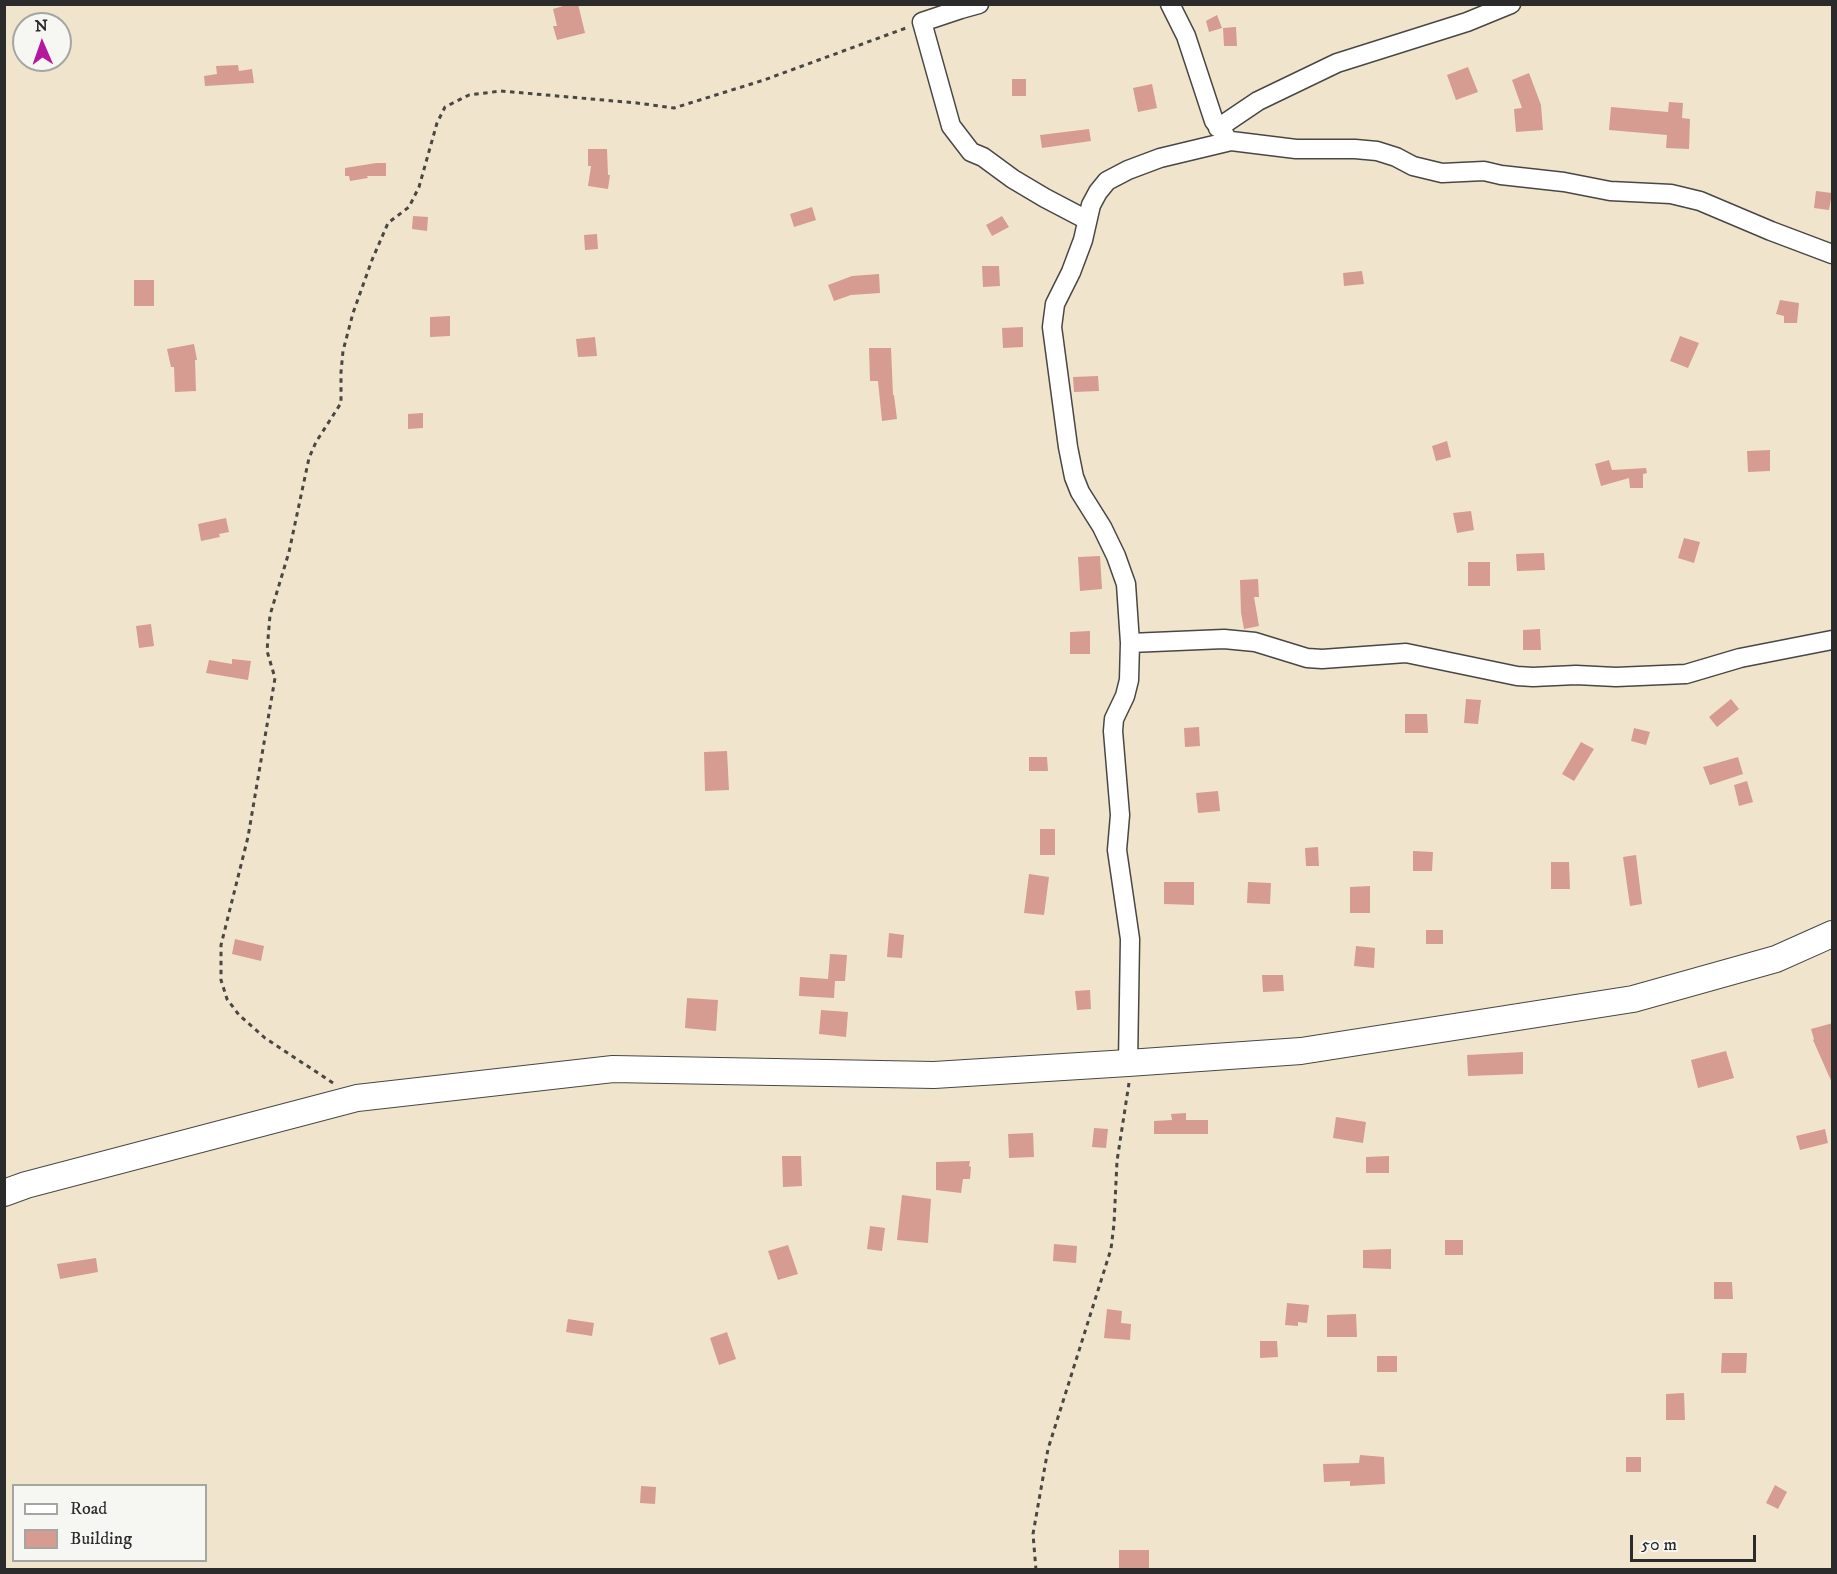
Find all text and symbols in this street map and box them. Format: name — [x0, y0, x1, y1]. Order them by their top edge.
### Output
north arrow — [12, 12, 72, 72]
text: N — [35, 16, 48, 36]
legend — [12, 1484, 207, 1562]
text: Road — [70, 1498, 107, 1520]
scale bar — [1633, 1523, 1759, 1561]
text: Building — [70, 1528, 132, 1550]
text: 50 m — [1641, 1534, 1677, 1556]

